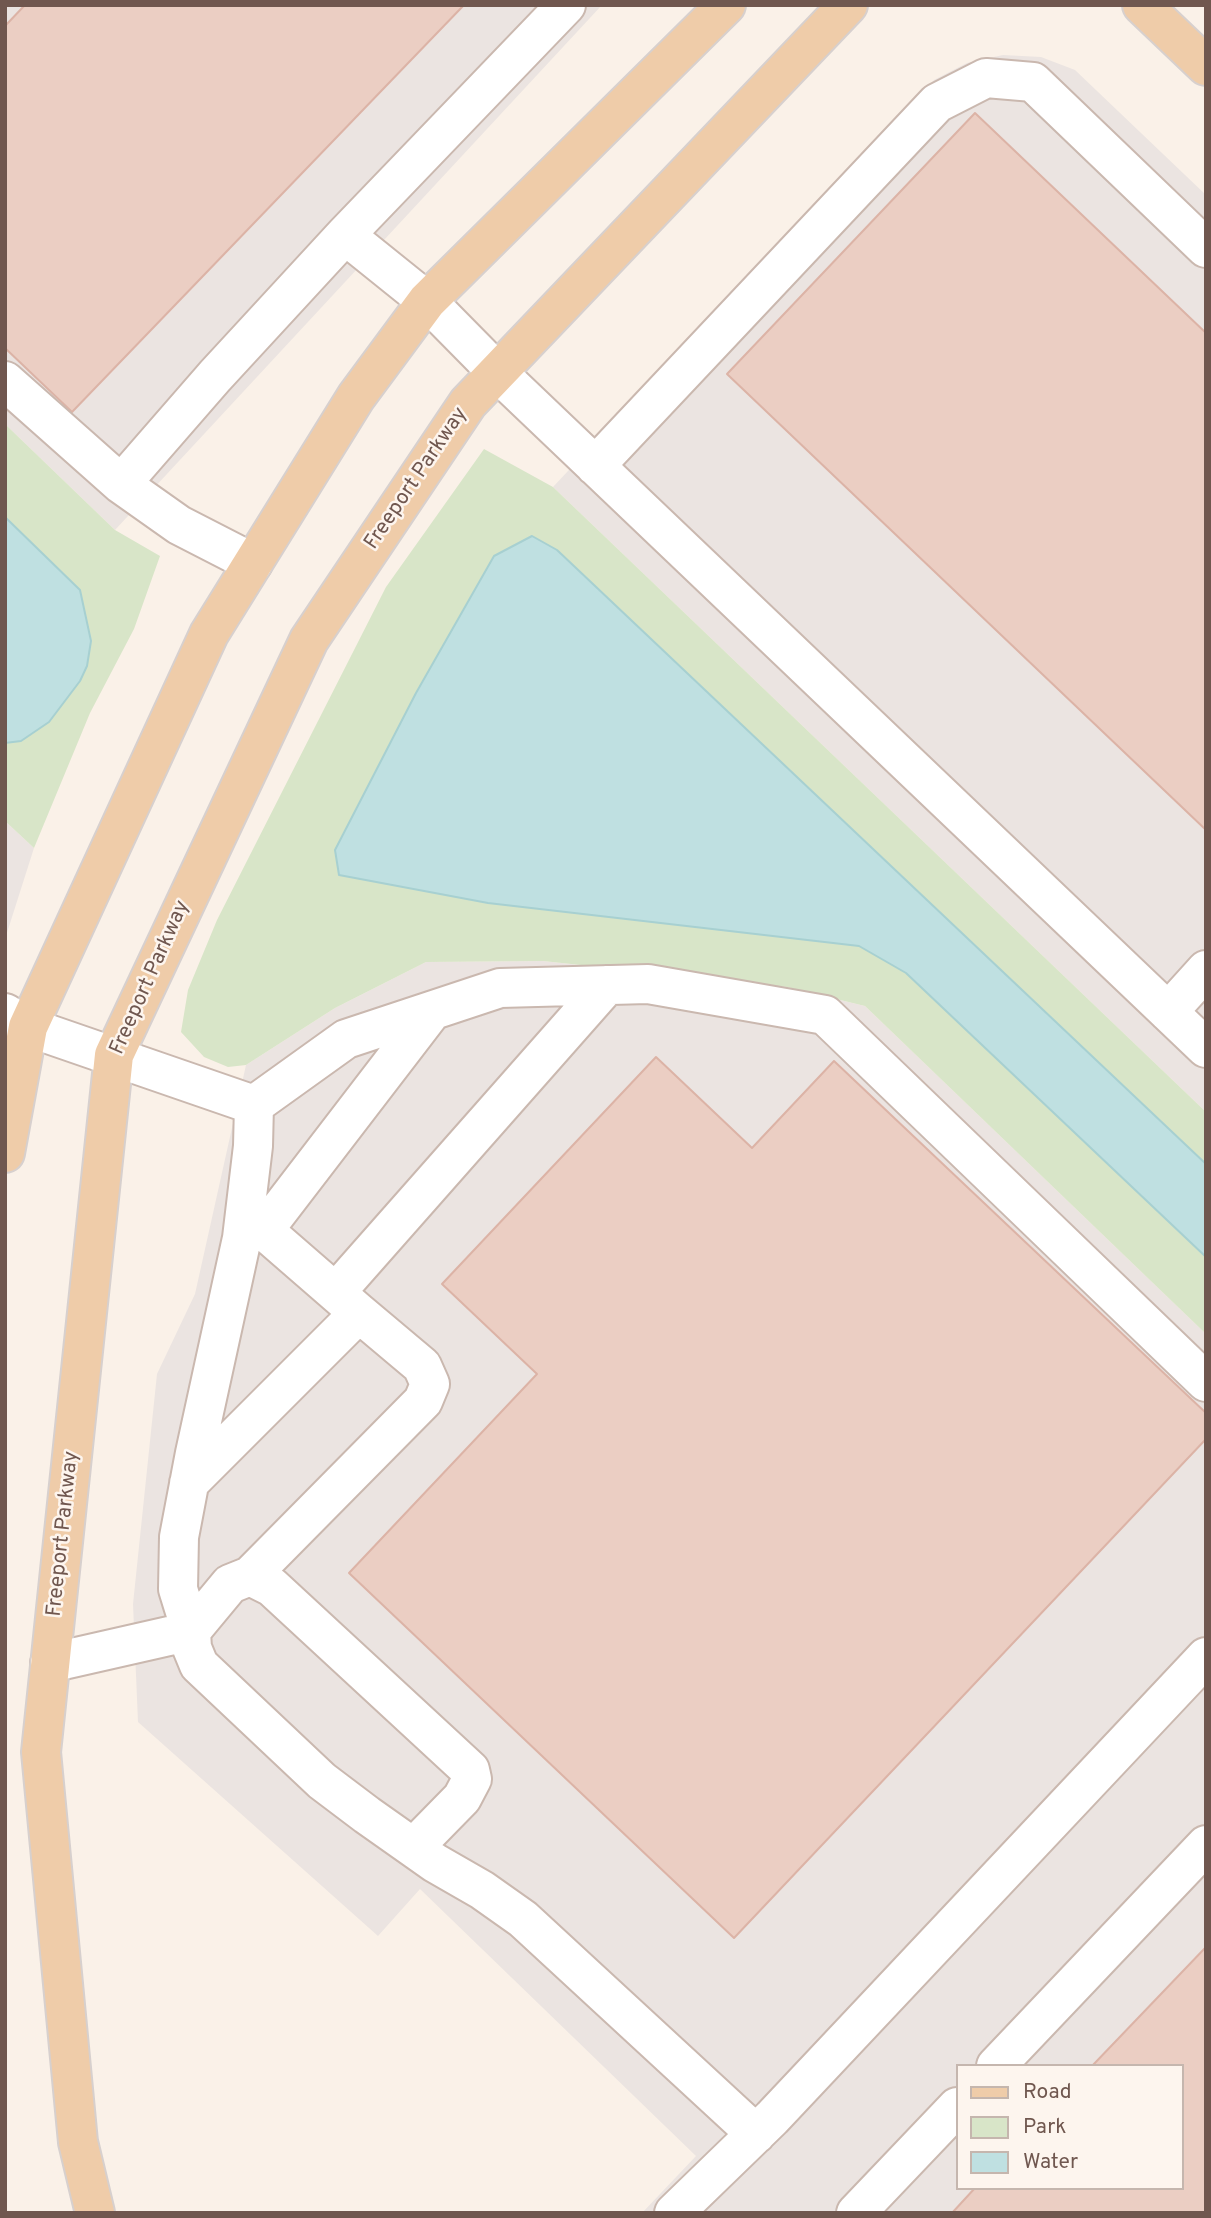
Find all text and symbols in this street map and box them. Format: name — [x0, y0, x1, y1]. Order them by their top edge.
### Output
street label: Freeport Parkway — [360, 403, 474, 555]
street label: Freeport Parkway — [106, 897, 196, 1059]
street label: Freeport Parkway — [43, 1450, 85, 1618]
legend — [956, 2064, 1183, 2190]
text: Road — [1023, 2079, 1072, 2106]
text: Park — [1023, 2114, 1066, 2141]
text: Water — [1023, 2149, 1078, 2176]

